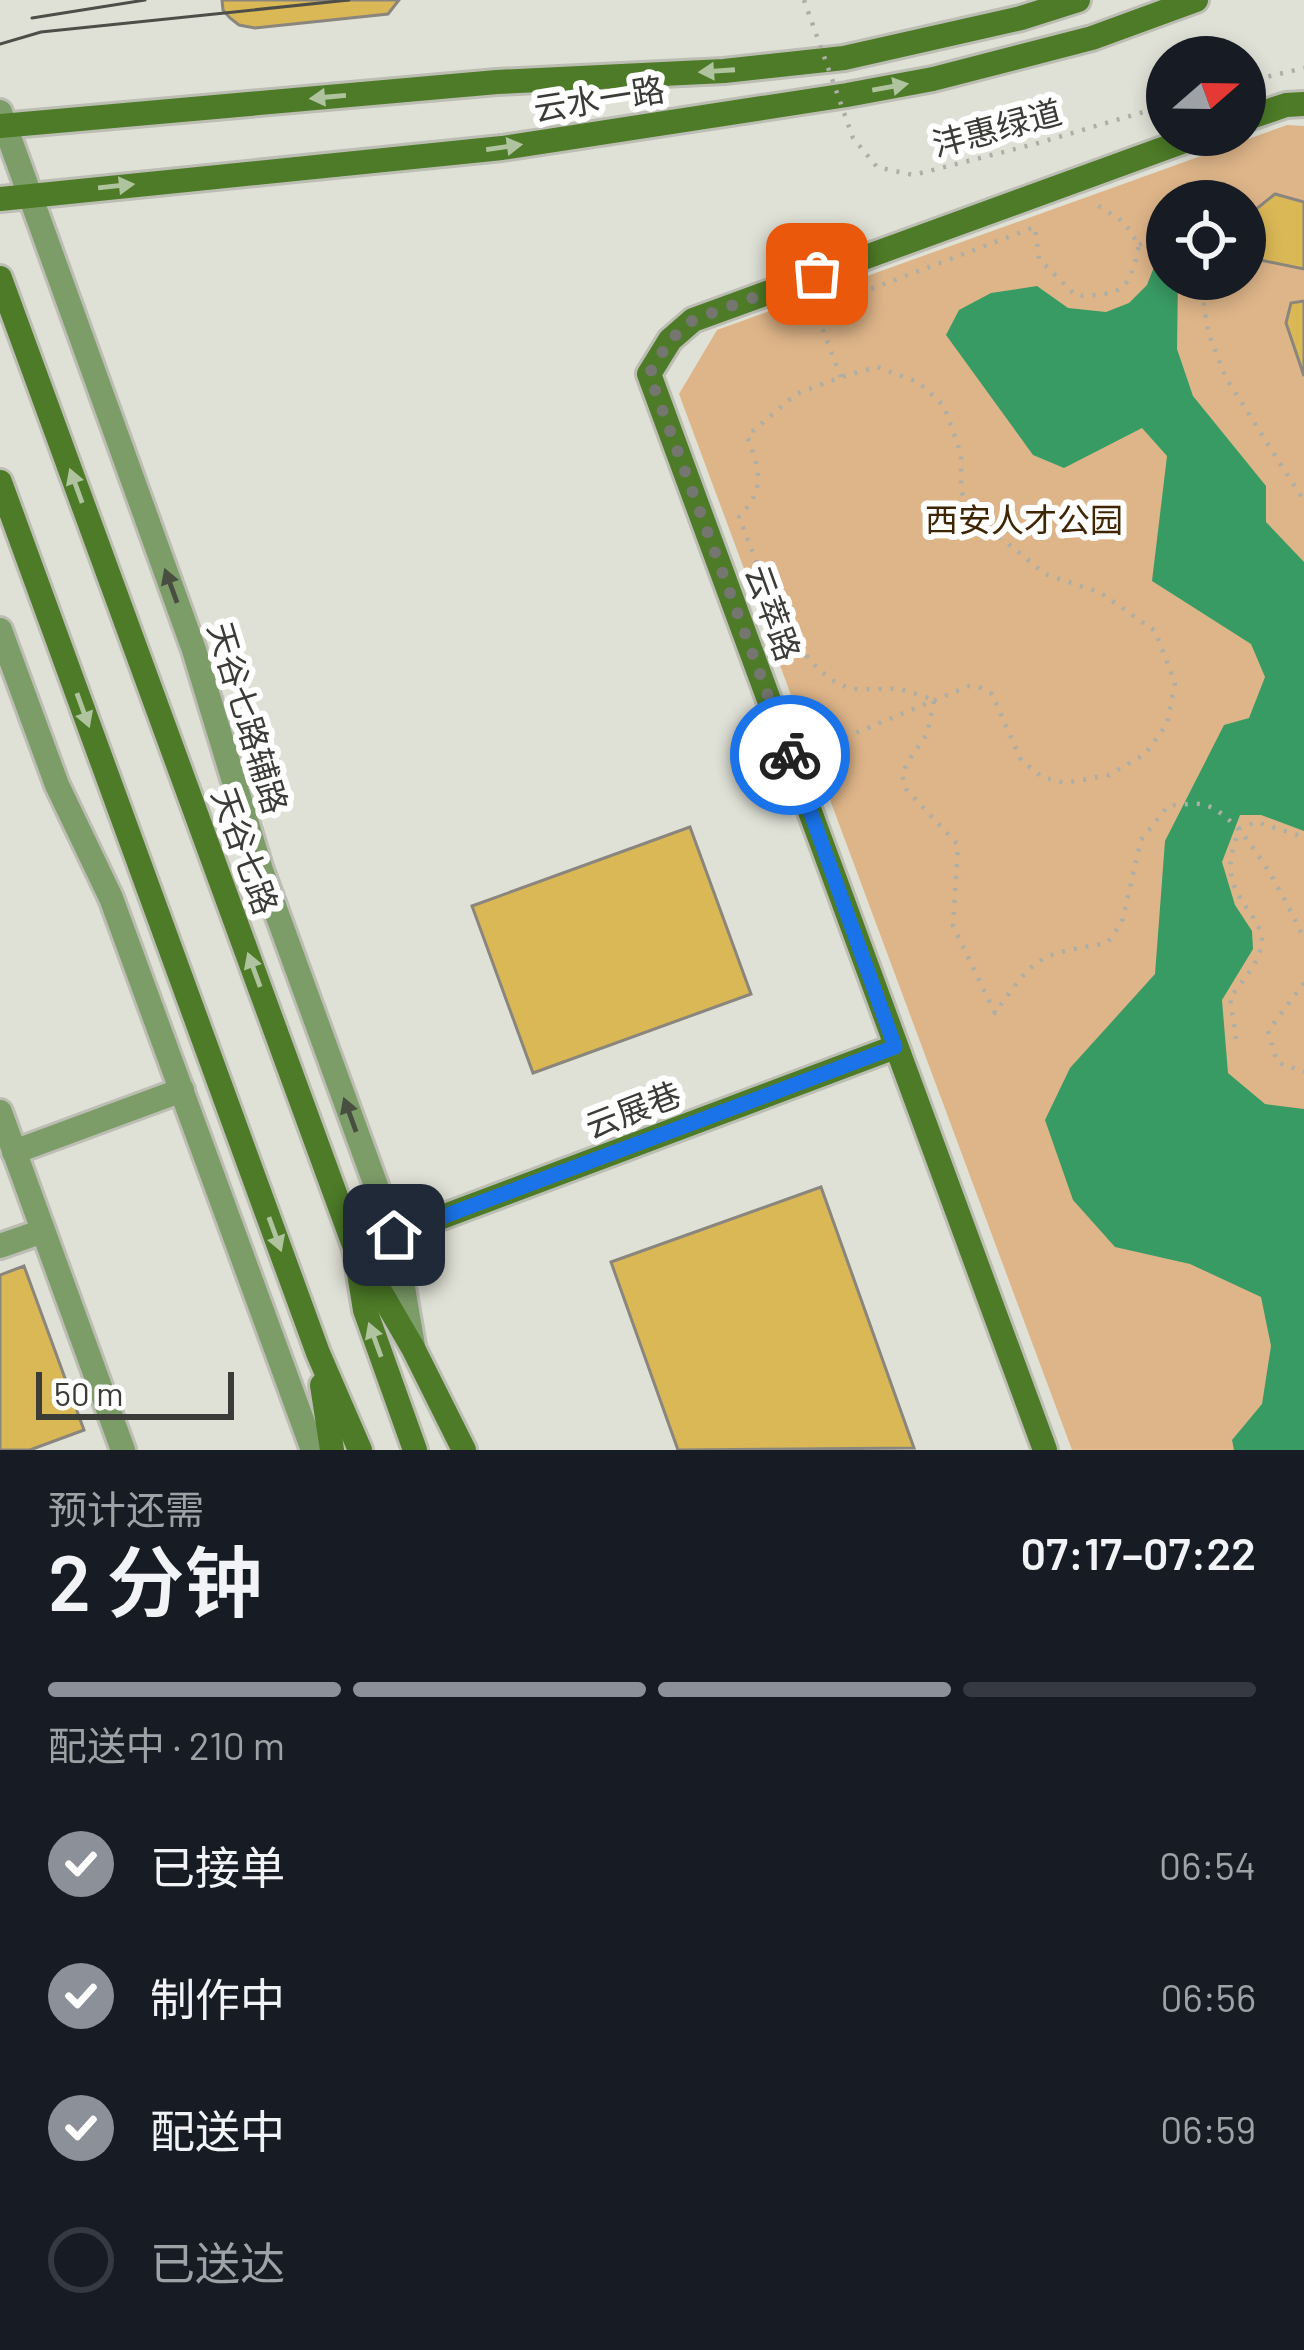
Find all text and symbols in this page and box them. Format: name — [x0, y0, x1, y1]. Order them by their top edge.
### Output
north arrow — [1146, 36, 1266, 156]
map controls — [1146, 36, 1266, 300]
one-way arrow — [697, 62, 735, 81]
street label: 云水一路 — [531, 68, 667, 128]
one-way arrow — [871, 78, 909, 96]
one-way arrow — [309, 88, 346, 107]
street label: 沣惠绿道 — [928, 91, 1066, 163]
one-way arrow — [486, 137, 524, 156]
one-way arrow — [98, 176, 135, 195]
button: locate — [1146, 180, 1266, 300]
pin — [766, 223, 868, 325]
icon: bag — [784, 241, 850, 307]
one-way arrow — [66, 468, 84, 504]
park label: 西安人才公园 — [925, 499, 1123, 539]
street label: 云萃路 — [738, 559, 810, 666]
one-way arrow — [161, 568, 179, 604]
street label: 天谷七路辅路 — [201, 617, 297, 818]
one-way arrow — [75, 692, 93, 728]
courier — [730, 695, 850, 815]
icon: bike — [757, 722, 823, 788]
street label: 天谷七路 — [205, 782, 287, 920]
one-way arrow — [243, 952, 262, 988]
street label: 云展巷 — [579, 1073, 686, 1145]
one-way arrow — [340, 1097, 358, 1133]
pin — [343, 1184, 445, 1286]
icon: home — [361, 1202, 427, 1268]
one-way arrow — [266, 1217, 285, 1253]
one-way arrow — [365, 1322, 383, 1358]
scale bar — [36, 1366, 234, 1419]
text: 50 m — [54, 1373, 124, 1413]
text: 预计还需 — [48, 1485, 204, 1532]
text: 07:17–07:22 — [1021, 1525, 1256, 1579]
text: 2 分钟 — [48, 1533, 263, 1627]
text: 配送中 · 210 m — [48, 1721, 285, 1768]
icon: check — [48, 1831, 114, 1897]
text: 已接单 — [150, 1839, 285, 1893]
text: 06:54 — [1159, 1841, 1256, 1888]
icon: check — [48, 1963, 114, 2029]
text: 制作中 — [150, 1971, 285, 2025]
text: 06:56 — [1161, 1973, 1256, 2020]
icon: check — [48, 2095, 114, 2161]
text: 配送中 — [150, 2103, 285, 2157]
text: 06:59 — [1160, 2105, 1256, 2152]
text: 已送达 — [150, 2235, 285, 2289]

